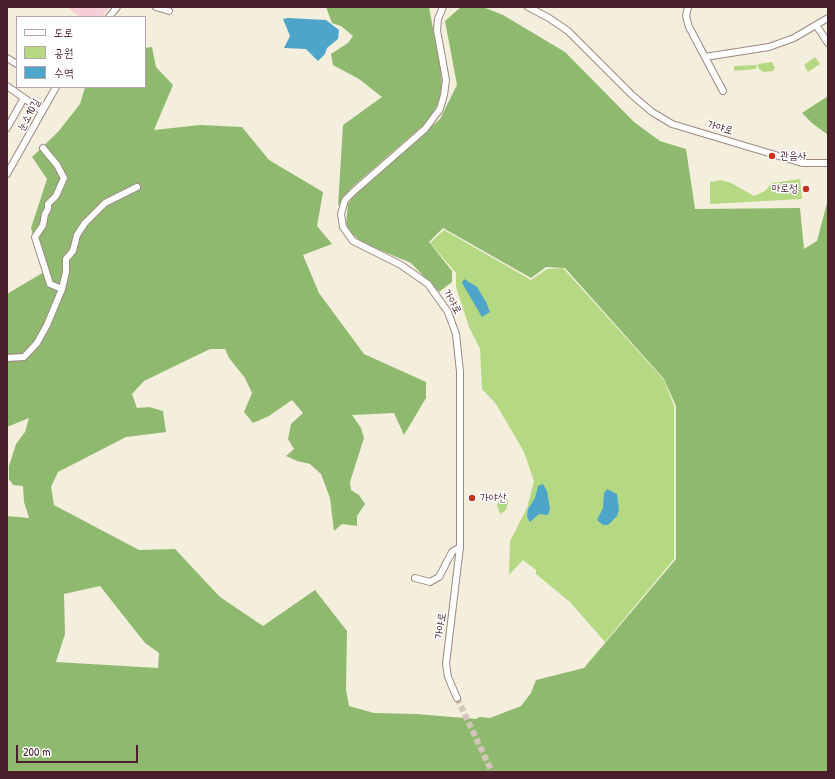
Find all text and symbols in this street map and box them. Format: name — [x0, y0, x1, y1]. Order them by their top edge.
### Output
legend — [16, 16, 146, 88]
text: 도로 — [54, 24, 73, 41]
text: 공원 — [54, 44, 73, 61]
text: 수역 — [54, 64, 73, 81]
street label: 눈소10길 — [15, 96, 43, 134]
street label: 가야로 — [705, 118, 735, 138]
place label: 관음사 — [780, 149, 807, 163]
marker: 관음사 — [767, 151, 777, 161]
place label: 마로정 — [771, 182, 798, 196]
marker: 마로정 — [801, 184, 811, 194]
street label: 가야로 — [440, 287, 464, 317]
place label: 가야산 — [480, 491, 507, 505]
marker: 가야산 — [467, 493, 477, 503]
street label: 가야로 — [433, 612, 449, 640]
scale bar — [18, 737, 140, 763]
text: 200 m — [23, 743, 50, 760]

